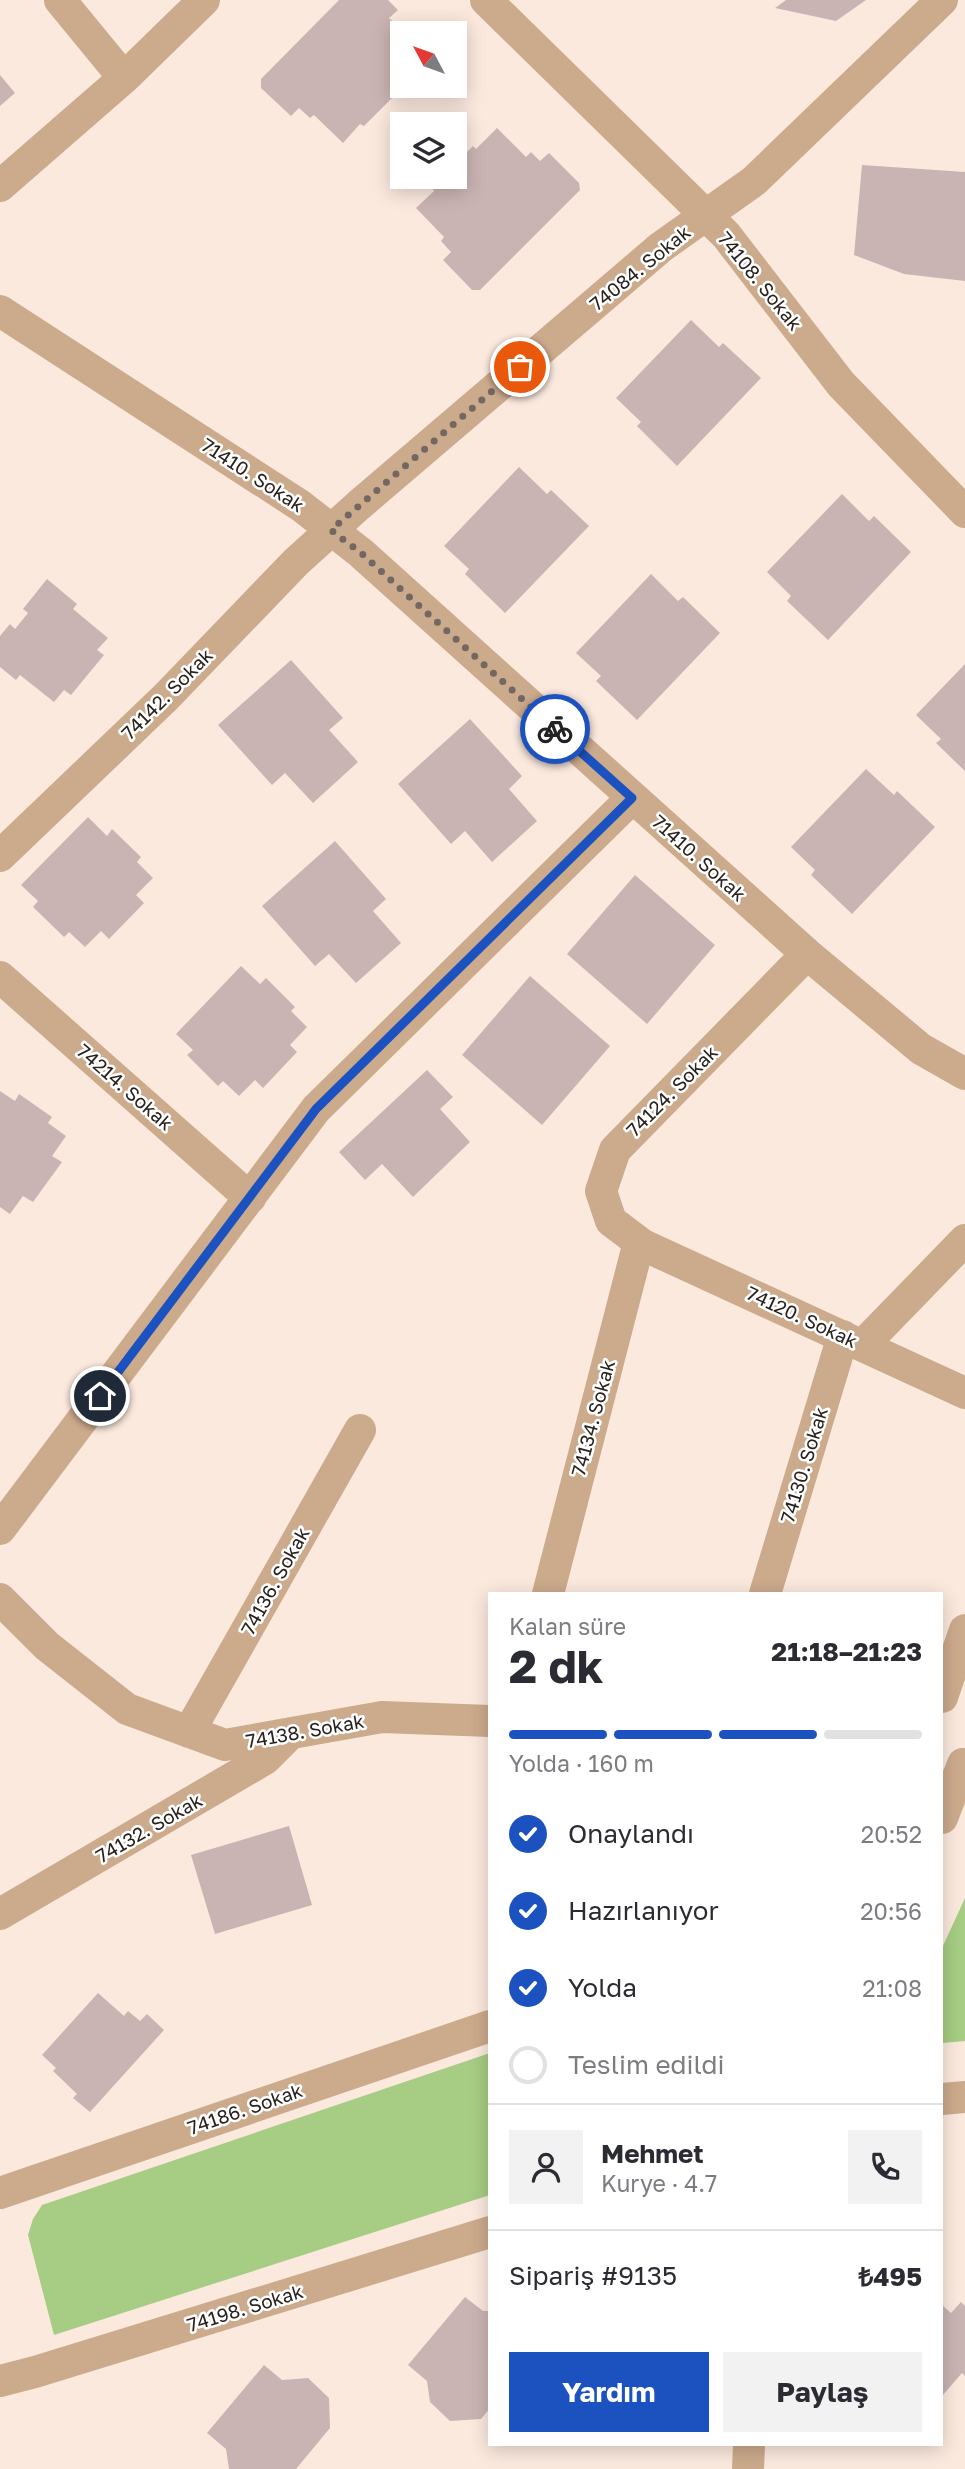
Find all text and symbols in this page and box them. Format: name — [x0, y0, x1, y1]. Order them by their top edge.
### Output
north arrow — [390, 21, 467, 98]
map controls — [390, 21, 467, 189]
button: layers — [390, 112, 467, 189]
street label: 74084. Sokak — [585, 220, 695, 315]
street label: 74108. Sokak — [714, 227, 807, 335]
pin — [490, 337, 550, 397]
icon: bag — [501, 348, 539, 386]
street label: 71410. Sokak — [198, 433, 309, 516]
street label: 74142. Sokak — [116, 643, 217, 744]
courier — [520, 694, 590, 764]
icon: bike — [536, 710, 574, 748]
street label: 71410. Sokak — [648, 810, 751, 906]
street label: 74214. Sokak — [73, 1039, 178, 1135]
street label: 74124. Sokak — [621, 1040, 722, 1141]
street label: 74120. Sokak — [743, 1281, 862, 1352]
street label: 74134. Sokak — [566, 1357, 619, 1479]
pin — [70, 1366, 130, 1426]
icon: home — [81, 1377, 119, 1415]
street label: 74130. Sokak — [775, 1404, 832, 1525]
street label: 74136. Sokak — [236, 1523, 314, 1639]
text: Kalan süre — [509, 1612, 626, 1640]
text: 21:18–21:23 — [771, 1636, 922, 1667]
text: 2 dk — [509, 1638, 604, 1693]
street label: 74138. Sokak — [244, 1709, 366, 1752]
text: Yolda · 160 m — [509, 1749, 654, 1777]
street label: 74132. Sokak — [91, 1788, 206, 1867]
icon: check — [509, 1815, 547, 1853]
text: Onaylandı — [568, 1818, 694, 1849]
text: 20:52 — [861, 1820, 922, 1848]
icon: check — [509, 1892, 547, 1930]
text: Hazırlanıyor — [568, 1895, 719, 1926]
text: 20:56 — [860, 1897, 922, 1925]
icon: check — [509, 1969, 547, 2007]
text: Yolda — [568, 1972, 637, 2003]
text: 21:08 — [862, 1974, 922, 2002]
text: Teslim edildi — [568, 2049, 725, 2080]
street label: 74186. Sokak — [184, 2078, 306, 2139]
button: person — [509, 2130, 583, 2204]
button: phone — [848, 2130, 922, 2204]
text: Mehmet — [601, 2138, 704, 2169]
text: Kurye · 4.7 — [601, 2169, 717, 2197]
text: Sipariş #9135 — [509, 2260, 677, 2291]
text: ₺495 — [859, 2261, 922, 2292]
street label: 74198. Sokak — [184, 2279, 306, 2336]
button: Yardım — [509, 2352, 709, 2432]
button: Paylaş — [723, 2352, 922, 2432]

